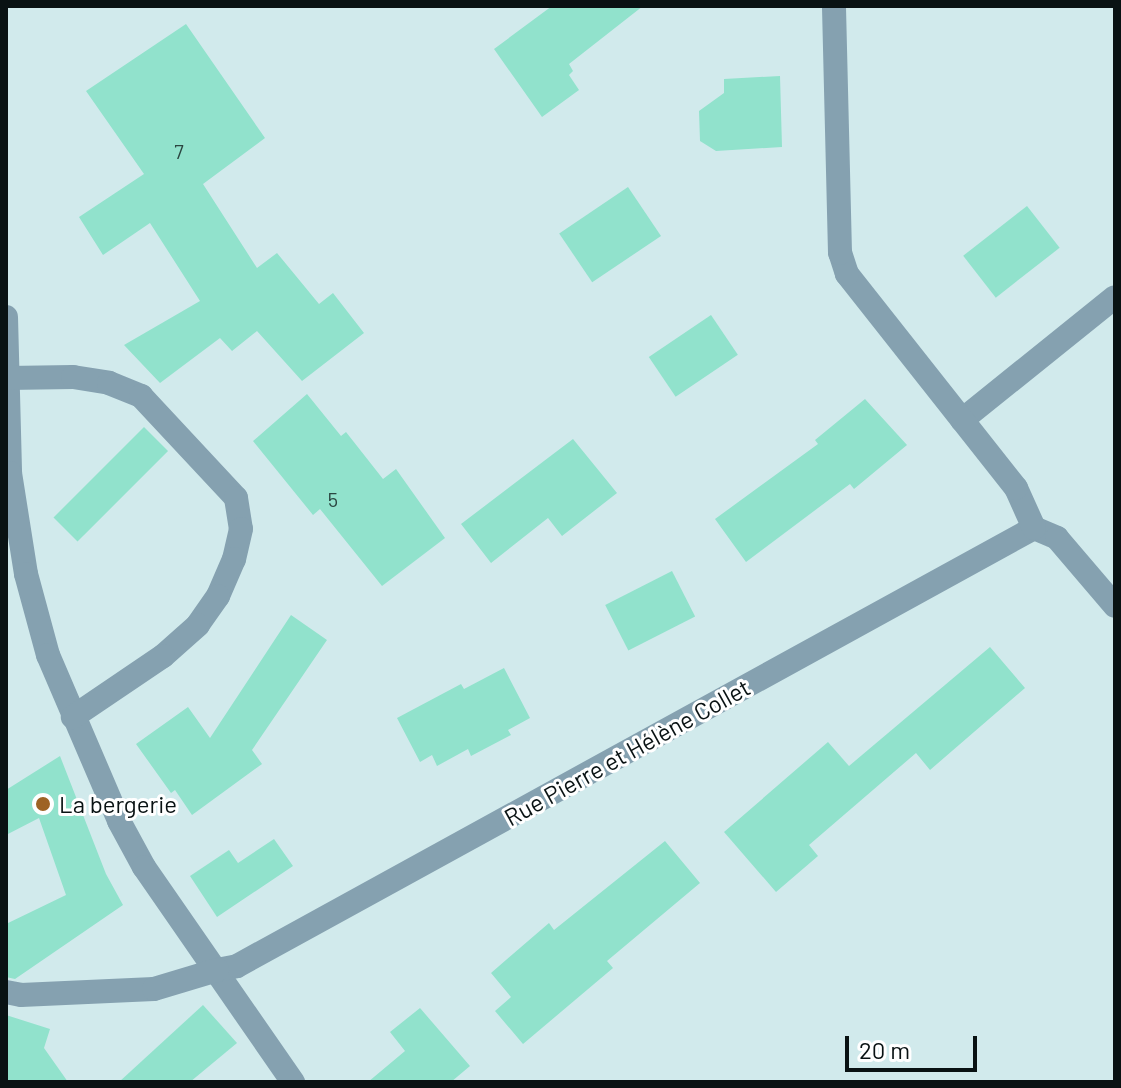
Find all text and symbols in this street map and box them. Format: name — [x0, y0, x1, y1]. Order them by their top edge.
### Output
house number: 7 — [174, 139, 184, 163]
house number: 5 — [328, 487, 338, 511]
street label: Rue Pierre et Hélène Collet — [499, 672, 755, 832]
place label: La bergerie — [59, 790, 177, 818]
marker: La bergerie — [34, 795, 52, 813]
scale bar — [849, 1020, 981, 1070]
text: 20 m — [859, 1035, 910, 1064]

